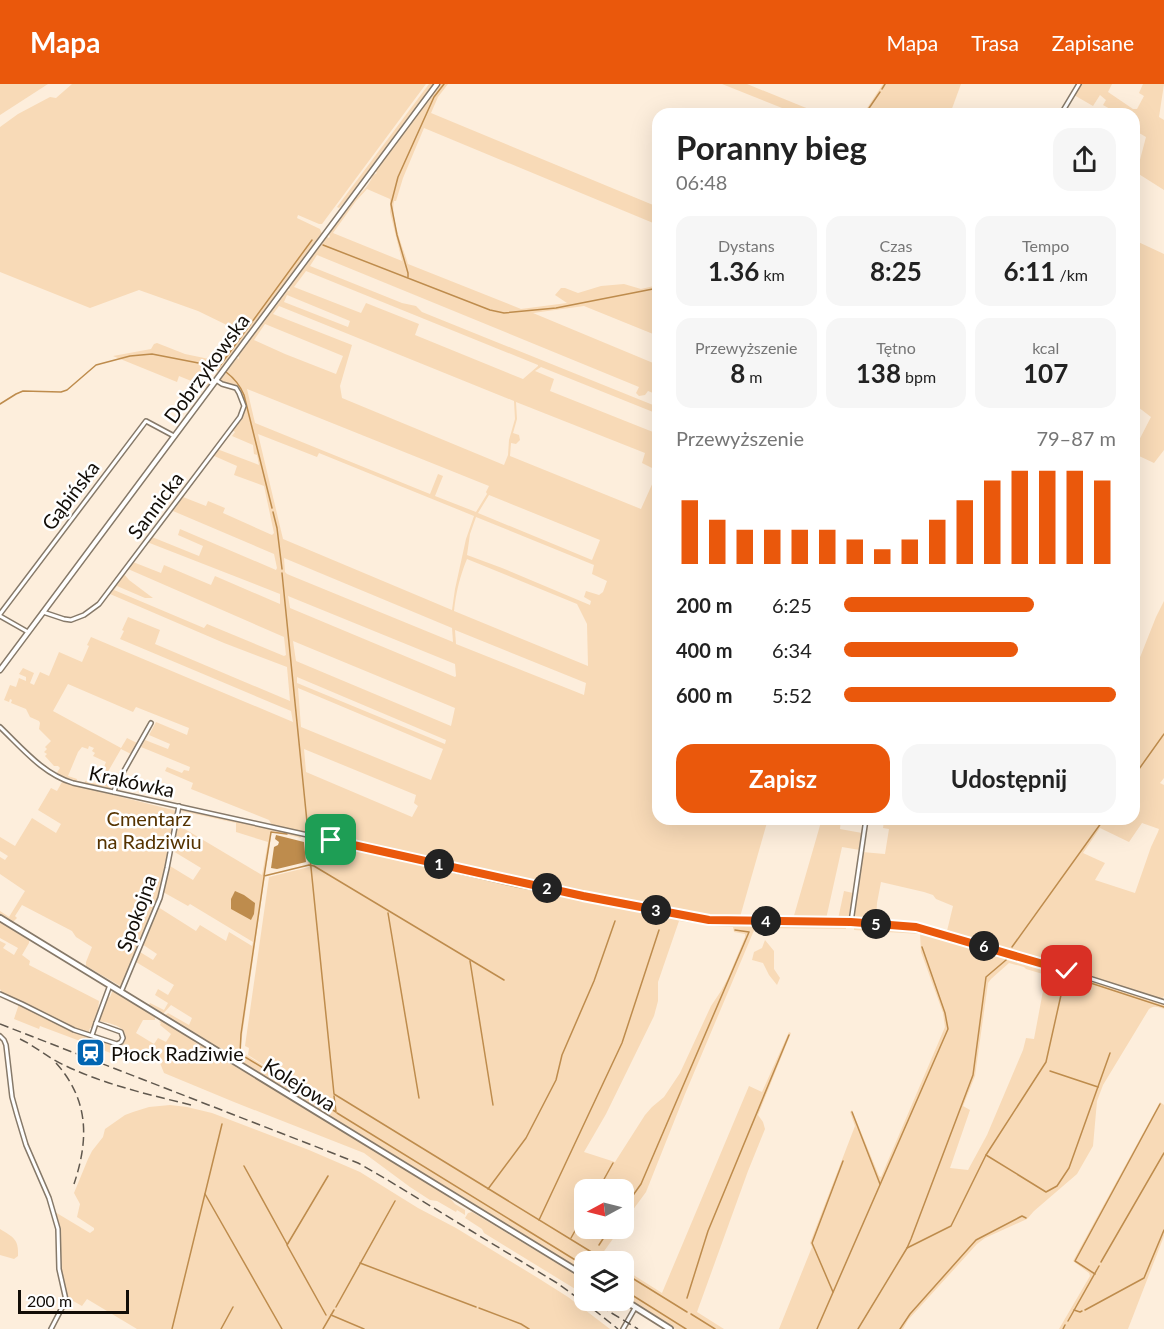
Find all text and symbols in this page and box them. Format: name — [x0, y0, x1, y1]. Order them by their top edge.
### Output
text: Mapa — [30, 25, 100, 59]
text: Mapa — [886, 30, 938, 55]
text: Trasa — [971, 30, 1019, 55]
text: Zapisane — [1052, 30, 1134, 55]
text: Poranny bieg — [676, 127, 867, 167]
button: share — [1053, 128, 1116, 191]
text: 06:48 — [676, 170, 727, 194]
text: Dystans — [718, 236, 775, 255]
text: Czas — [880, 236, 912, 255]
text: Tempo — [1022, 236, 1069, 255]
text: 1.36 — [708, 255, 759, 287]
text: 8:25 — [870, 255, 922, 287]
text: 6:11 — [1003, 255, 1055, 287]
text: km — [759, 265, 785, 284]
text: /km — [1055, 265, 1088, 284]
street label: Dobrzykowska — [158, 309, 254, 427]
text: Przewyższenie — [695, 338, 798, 357]
text: Tętno — [876, 338, 916, 357]
text: kcal — [1032, 338, 1059, 357]
text: 8 — [730, 357, 745, 389]
text: 138 — [856, 357, 901, 389]
text: 107 — [1023, 357, 1068, 389]
text: m — [745, 367, 763, 386]
text: bpm — [901, 367, 936, 386]
text: Przewyższenie — [676, 426, 804, 450]
text: 79–87 m — [1036, 426, 1116, 450]
street label: Gąbińska — [36, 456, 104, 534]
street label: Sannicka — [122, 467, 188, 543]
text: 200 m — [676, 593, 732, 617]
text: 6:25 — [772, 593, 812, 617]
text: 400 m — [676, 638, 732, 662]
text: 6:34 — [772, 638, 812, 662]
text: 600 m — [676, 683, 732, 707]
text: 5:52 — [772, 683, 812, 707]
button: Zapisz — [676, 744, 890, 813]
button: Udostępnij — [902, 744, 1116, 813]
street label: Krakówka — [87, 760, 177, 802]
park label: Cmentarz na Radziwiu — [96, 806, 202, 853]
pin — [305, 814, 356, 865]
icon: arrive — [314, 823, 347, 856]
pin: 1 — [424, 849, 454, 879]
text: 1 — [434, 854, 444, 873]
street label: Spokojna — [111, 871, 161, 955]
pin: 2 — [532, 873, 562, 903]
text: 2 — [542, 878, 552, 897]
pin: 3 — [641, 895, 671, 925]
text: 3 — [651, 900, 661, 919]
pin: 4 — [751, 906, 781, 936]
pin: 5 — [861, 909, 891, 939]
text: 4 — [761, 911, 771, 930]
text: 5 — [871, 914, 881, 933]
pin: 6 — [969, 931, 999, 961]
text: 6 — [979, 936, 989, 955]
pin — [1041, 945, 1092, 996]
icon: check — [1050, 954, 1083, 987]
station icon: Płock Radziwie — [74, 1037, 106, 1069]
place label: Płock Radziwie — [111, 1041, 244, 1065]
street label: Kolejowa — [259, 1052, 341, 1116]
north arrow — [574, 1179, 634, 1239]
map controls — [574, 1179, 634, 1311]
button: layers — [574, 1251, 634, 1311]
scale bar — [18, 1287, 129, 1314]
text: 200 m — [27, 1291, 72, 1310]

